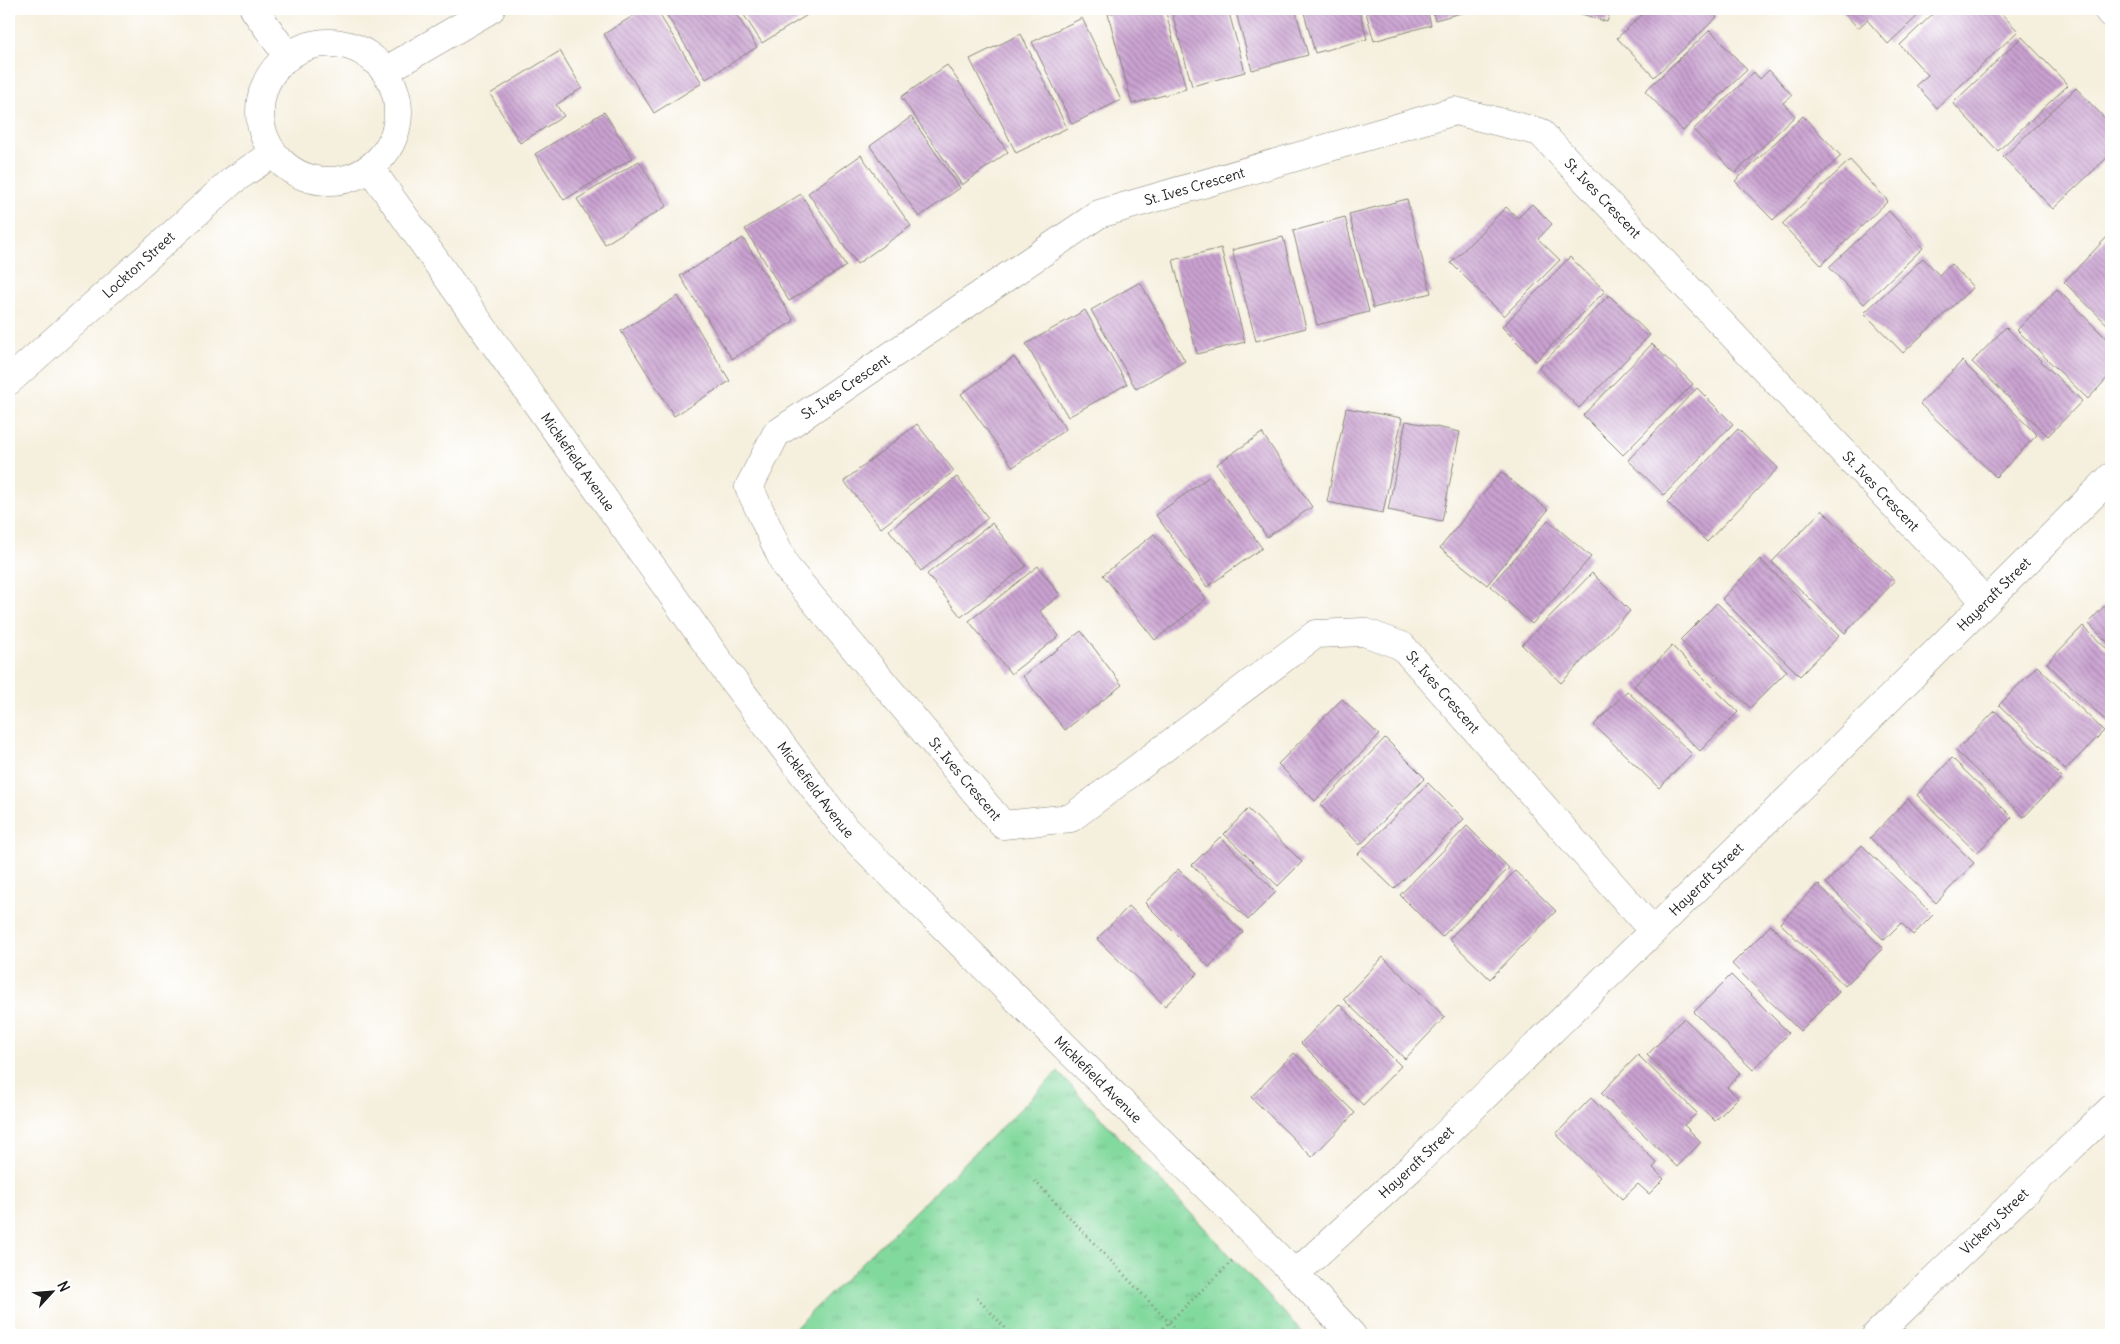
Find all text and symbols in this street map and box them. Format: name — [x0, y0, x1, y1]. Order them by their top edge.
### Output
street label: St. Ives Crescent — [1561, 154, 1645, 242]
street label: St. Ives Crescent — [1142, 163, 1247, 209]
street label: Lockton Street — [99, 228, 179, 302]
street label: St. Ives Crescent — [798, 350, 894, 423]
street label: Micklefield Avenue — [537, 409, 619, 515]
street label: St. Ives Crescent — [1839, 447, 1923, 535]
street label: Hayeraft Street — [1953, 553, 2035, 635]
street label: St. Ives Crescent — [1402, 647, 1484, 737]
street label: St. Ives Crescent — [925, 734, 1005, 825]
street label: Micklefield Avenue — [773, 738, 858, 842]
street label: Hayeraft Street — [1665, 839, 1747, 920]
street label: Micklefield Avenue — [1050, 1032, 1146, 1127]
street label: Hayeraft Street — [1375, 1122, 1458, 1202]
street label: Vickery Street — [1956, 1184, 2032, 1258]
north arrow — [28, 1266, 78, 1316]
text: N — [53, 1278, 74, 1295]

